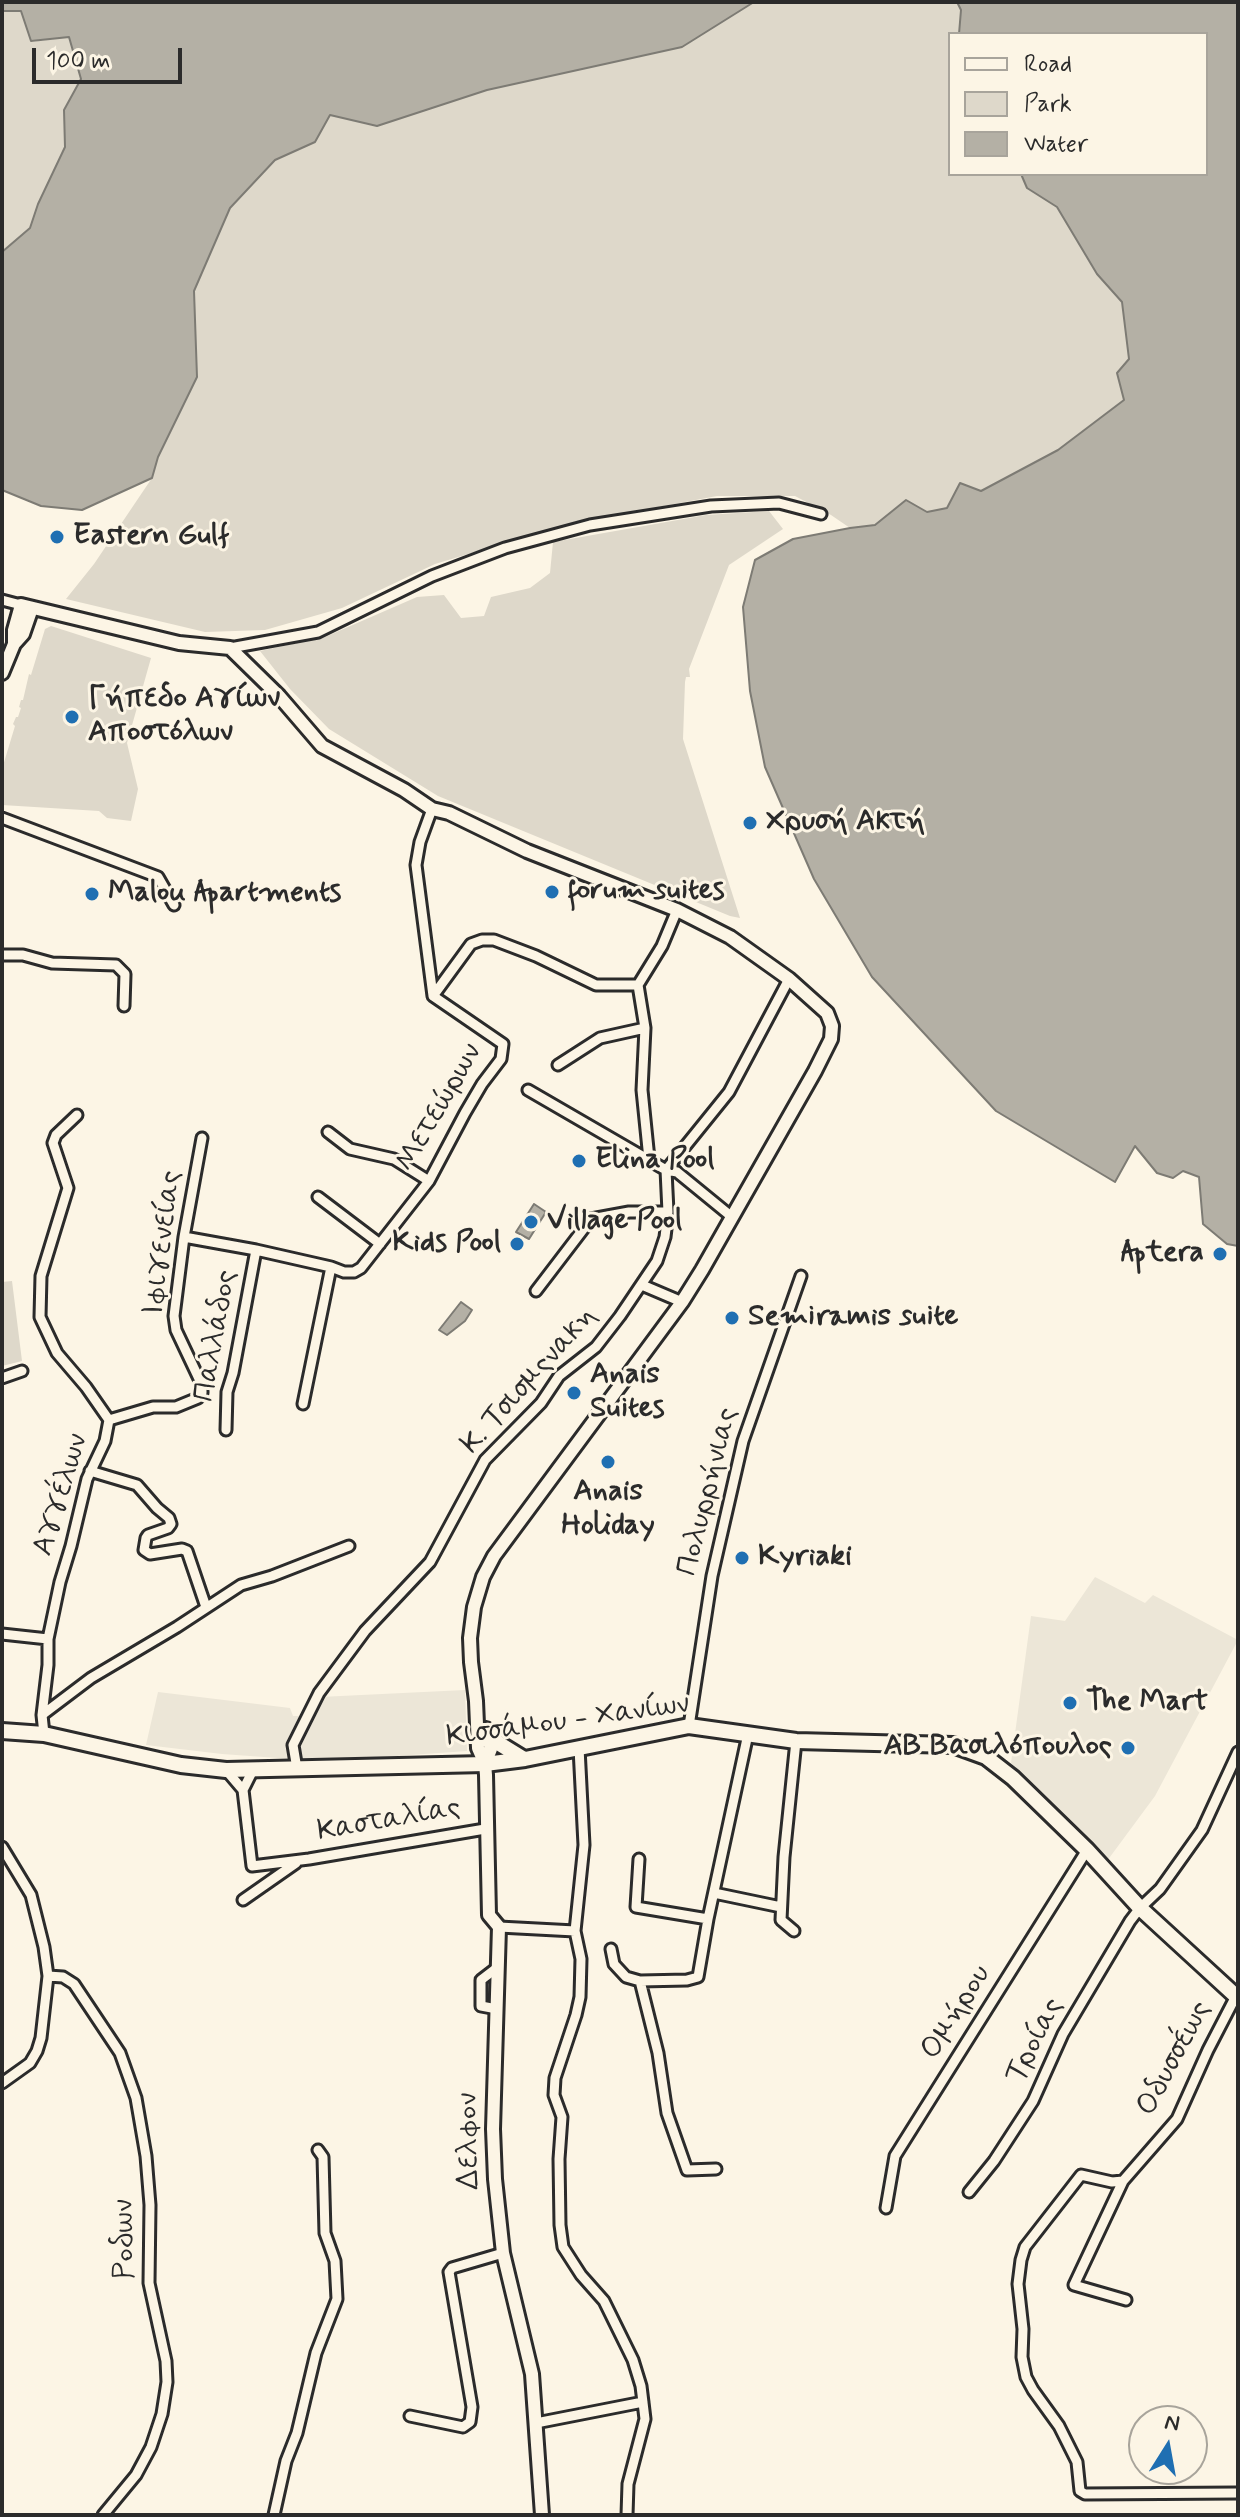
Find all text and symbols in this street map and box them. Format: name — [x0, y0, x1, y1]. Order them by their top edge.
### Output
scale bar — [36, 32, 186, 82]
legend — [948, 32, 1208, 176]
text: 100 m — [46, 46, 110, 77]
text: Road — [1024, 49, 1072, 80]
text: Park — [1024, 89, 1072, 120]
text: Water — [1024, 129, 1088, 160]
place label: Eastern Gulf — [73, 519, 230, 555]
marker: Eastern Gulf — [48, 528, 66, 546]
place label: Γήπεδο Αγίων Αποστόλων — [88, 682, 280, 752]
marker: Γήπεδο Αγίων Αποστόλων — [63, 708, 81, 726]
place label: Χρυσή Ακτή — [766, 805, 925, 841]
marker: Χρυσή Ακτή — [741, 814, 759, 832]
place label: forum suites — [568, 874, 725, 910]
place label: Malou Apartments — [108, 876, 341, 912]
marker: forum suites — [543, 883, 561, 901]
marker: Malou Apartments — [83, 885, 101, 903]
street label: Μετεώρων — [389, 1037, 491, 1179]
place label: Elina Pool — [595, 1143, 715, 1179]
marker: Elina Pool — [570, 1152, 588, 1170]
street label: Ιφιγενείας — [137, 1168, 191, 1318]
place label: Village Pool — [547, 1204, 682, 1240]
marker: Village Pool — [522, 1213, 540, 1231]
place label: Kids Pool — [392, 1226, 501, 1262]
marker: Kids Pool — [508, 1235, 526, 1253]
place label: Aptera — [1121, 1236, 1204, 1272]
marker: Aptera — [1211, 1245, 1229, 1263]
street label: Παλλάδος — [188, 1267, 246, 1405]
street label: Κ. Τσισμςνακη — [454, 1300, 606, 1462]
place label: Semiramis suite — [748, 1300, 958, 1336]
marker: Semiramis suite — [723, 1309, 741, 1327]
place label: Anais Suites — [590, 1358, 665, 1428]
marker: Anais Suites — [565, 1384, 583, 1402]
street label: Πολυρρήνιας — [671, 1404, 747, 1580]
street label: Αγγέλων — [26, 1429, 98, 1561]
marker: Anais Holiday — [599, 1453, 617, 1471]
place label: Anais Holiday — [561, 1475, 655, 1546]
place label: Kyriaki — [758, 1540, 852, 1576]
marker: Kyriaki — [733, 1549, 751, 1567]
place label: The Mart — [1086, 1685, 1208, 1721]
street label: Κισσάμου - Χανίων — [444, 1687, 692, 1757]
marker: The Mart — [1061, 1694, 1079, 1712]
place label: ΑΒ Βασιλόπουλος — [883, 1730, 1112, 1766]
marker: ΑΒ Βασιλόπουλος — [1119, 1739, 1137, 1757]
street label: Κασταλίας — [314, 1791, 464, 1851]
street label: Ομήρου — [914, 1959, 1000, 2067]
street label: Τροίας — [999, 1992, 1073, 2090]
street label: Οδυσσέως — [1130, 1995, 1220, 2123]
street label: Δελφον — [451, 2092, 489, 2190]
street label: Ροδων — [107, 2199, 145, 2279]
north arrow — [1128, 2405, 1208, 2485]
text: N — [1162, 2408, 1182, 2439]

